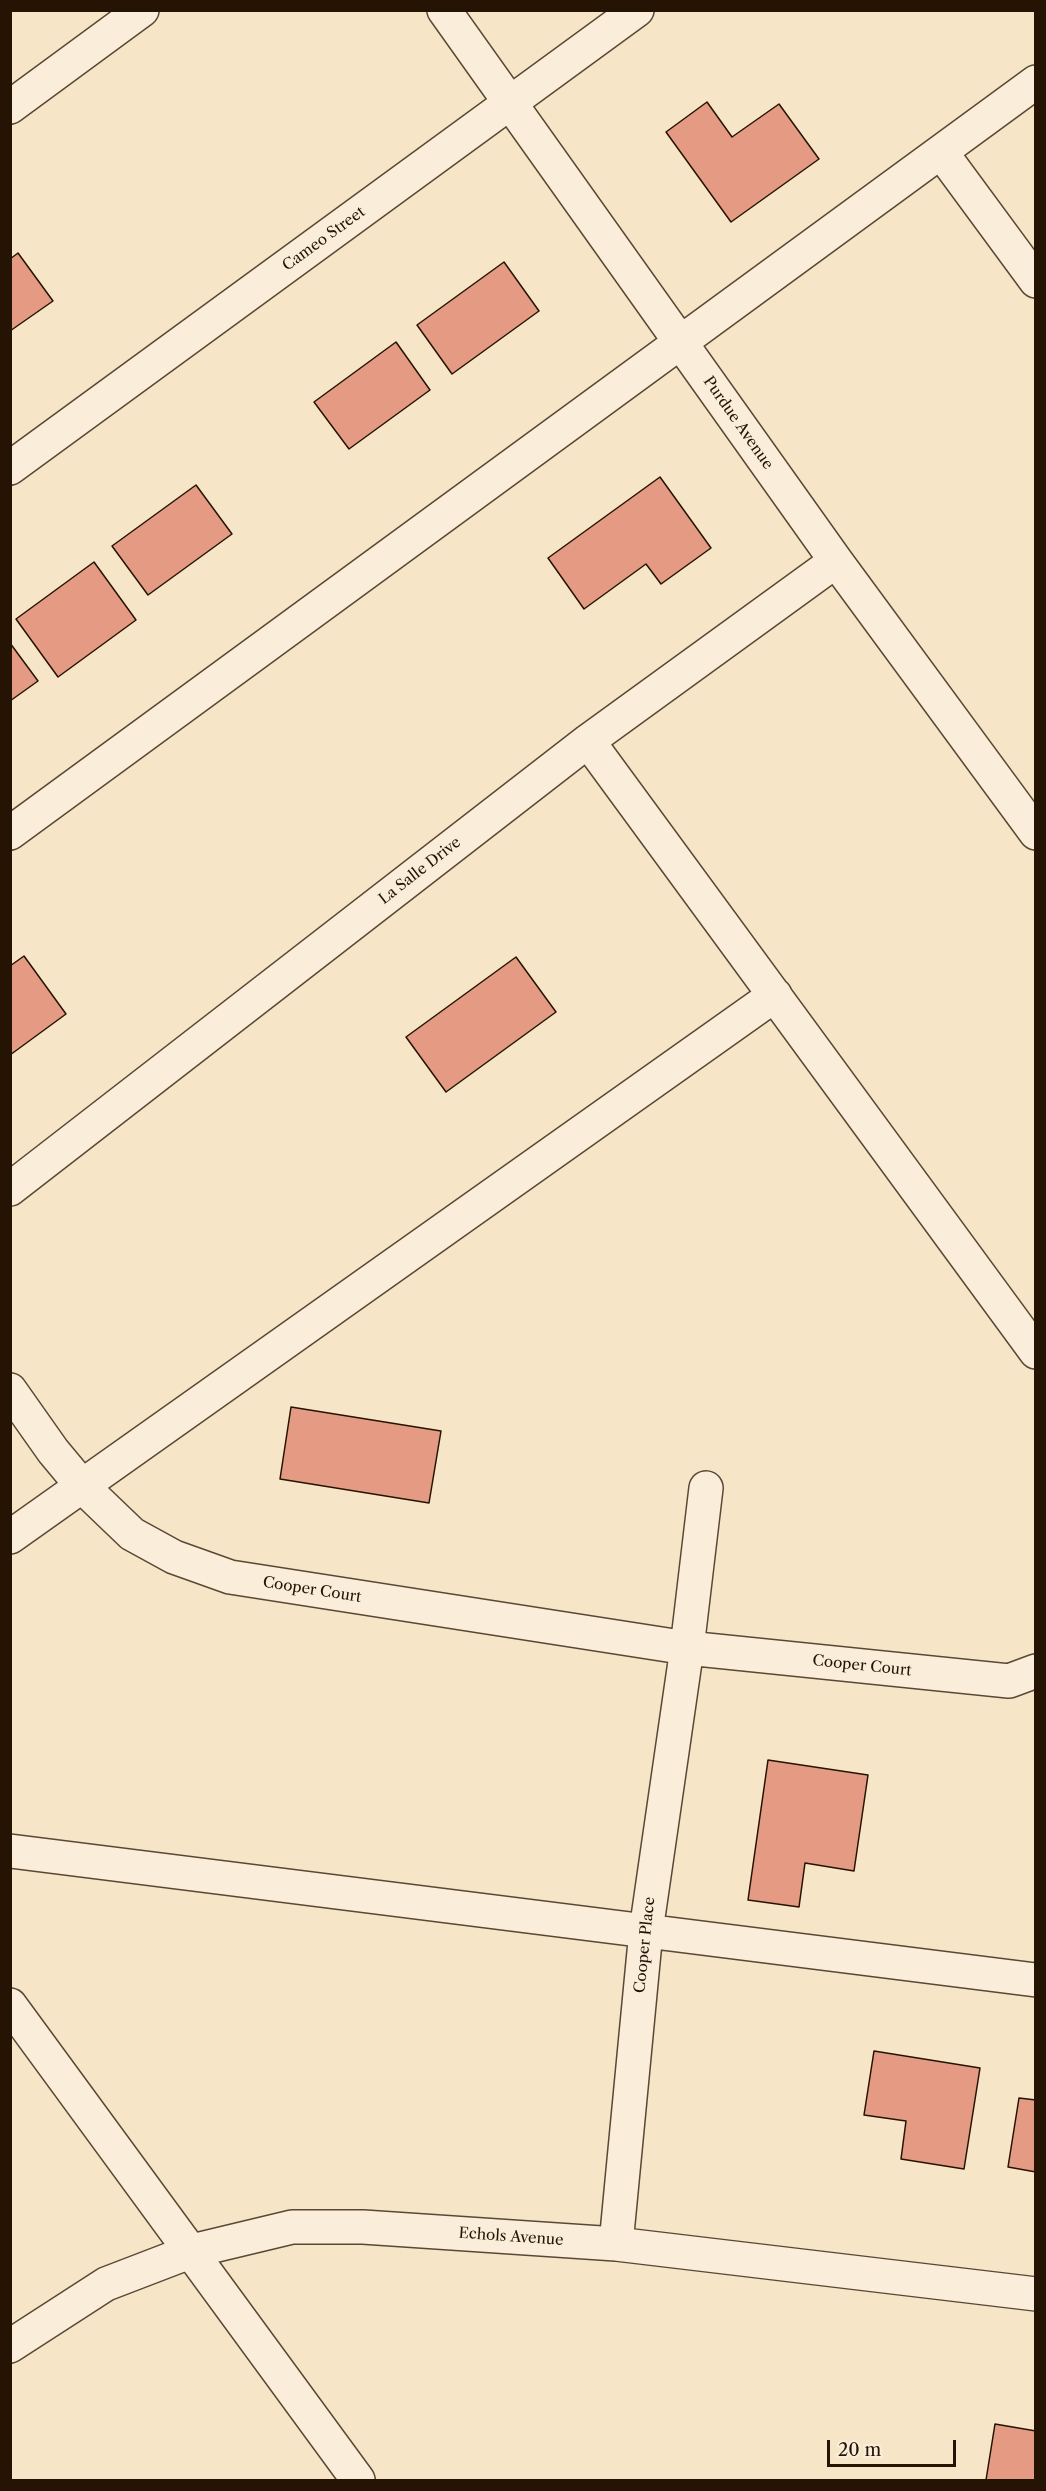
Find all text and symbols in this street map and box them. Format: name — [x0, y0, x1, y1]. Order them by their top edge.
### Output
street label: Cameo Street — [279, 203, 369, 275]
street label: Purdue Avenue — [699, 373, 777, 473]
street label: La Salle Drive — [376, 833, 464, 909]
street label: Cooper Court — [261, 1573, 363, 1607]
street label: Cooper Court — [812, 1652, 912, 1680]
street label: Cooper Place — [631, 1896, 659, 1994]
street label: Echols Avenue — [458, 2224, 564, 2250]
scale bar — [830, 2428, 959, 2466]
text: 20 m — [838, 2439, 881, 2461]

